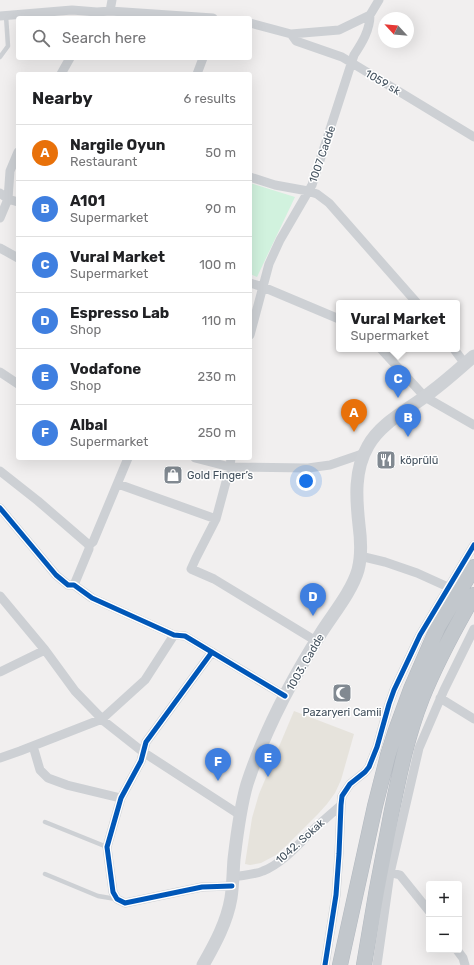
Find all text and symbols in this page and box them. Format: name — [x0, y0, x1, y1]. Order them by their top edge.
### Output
north arrow — [378, 12, 414, 48]
search box — [16, 16, 252, 60]
icon: search — [30, 27, 52, 49]
text: Search here — [62, 29, 146, 47]
street label: 1059 sk — [363, 67, 403, 98]
text: Nearby — [32, 88, 93, 108]
text: 6 results — [184, 91, 236, 106]
street label: 1007 Cadde — [307, 124, 338, 184]
text: Nargile Oyun — [70, 136, 165, 154]
text: A — [40, 145, 50, 160]
text: 50 m — [205, 145, 236, 160]
text: Restaurant — [70, 154, 137, 169]
text: A101 — [70, 192, 105, 210]
text: B — [40, 201, 50, 216]
text: 90 m — [205, 201, 236, 216]
text: Supermarket — [70, 210, 148, 225]
text: Vural Market — [70, 248, 165, 266]
text: C — [40, 257, 50, 272]
text: 100 m — [199, 257, 236, 272]
text: Supermarket — [70, 266, 148, 281]
popup — [336, 300, 460, 352]
text: Espresso Lab — [70, 304, 169, 322]
text: Vural Market — [351, 310, 445, 328]
text: D — [40, 313, 50, 328]
text: 110 m — [202, 313, 236, 328]
text: Shop — [70, 322, 101, 337]
text: Supermarket — [351, 328, 429, 343]
text: Vodafone — [70, 360, 141, 378]
pin: C — [385, 365, 411, 398]
text: E — [41, 369, 49, 384]
text: 230 m — [198, 369, 236, 384]
text: Shop — [70, 378, 101, 393]
pin: A — [341, 399, 367, 432]
pin: B — [395, 404, 421, 437]
text: Albal — [70, 416, 108, 434]
text: F — [41, 425, 49, 440]
text: 250 m — [198, 425, 236, 440]
text: Supermarket — [70, 434, 148, 449]
restaurant icon: köprülü — [375, 449, 397, 471]
place label: köprülü — [400, 454, 438, 467]
shop icon: Gold Finger’s — [162, 464, 184, 486]
place label: Gold Finger’s — [187, 469, 253, 482]
your location — [296, 471, 316, 491]
pin: D — [300, 583, 326, 616]
street label: 1003. Cadde — [284, 632, 327, 693]
mosque icon: Pazaryeri Camii — [331, 682, 353, 704]
place label: Pazaryeri Camii — [303, 706, 381, 719]
pin: E — [255, 744, 281, 777]
pin: F — [205, 748, 231, 781]
street label: 1042. Sokak — [273, 816, 328, 867]
map controls — [426, 881, 462, 953]
button: + — [426, 881, 462, 917]
button: − — [426, 917, 462, 953]

